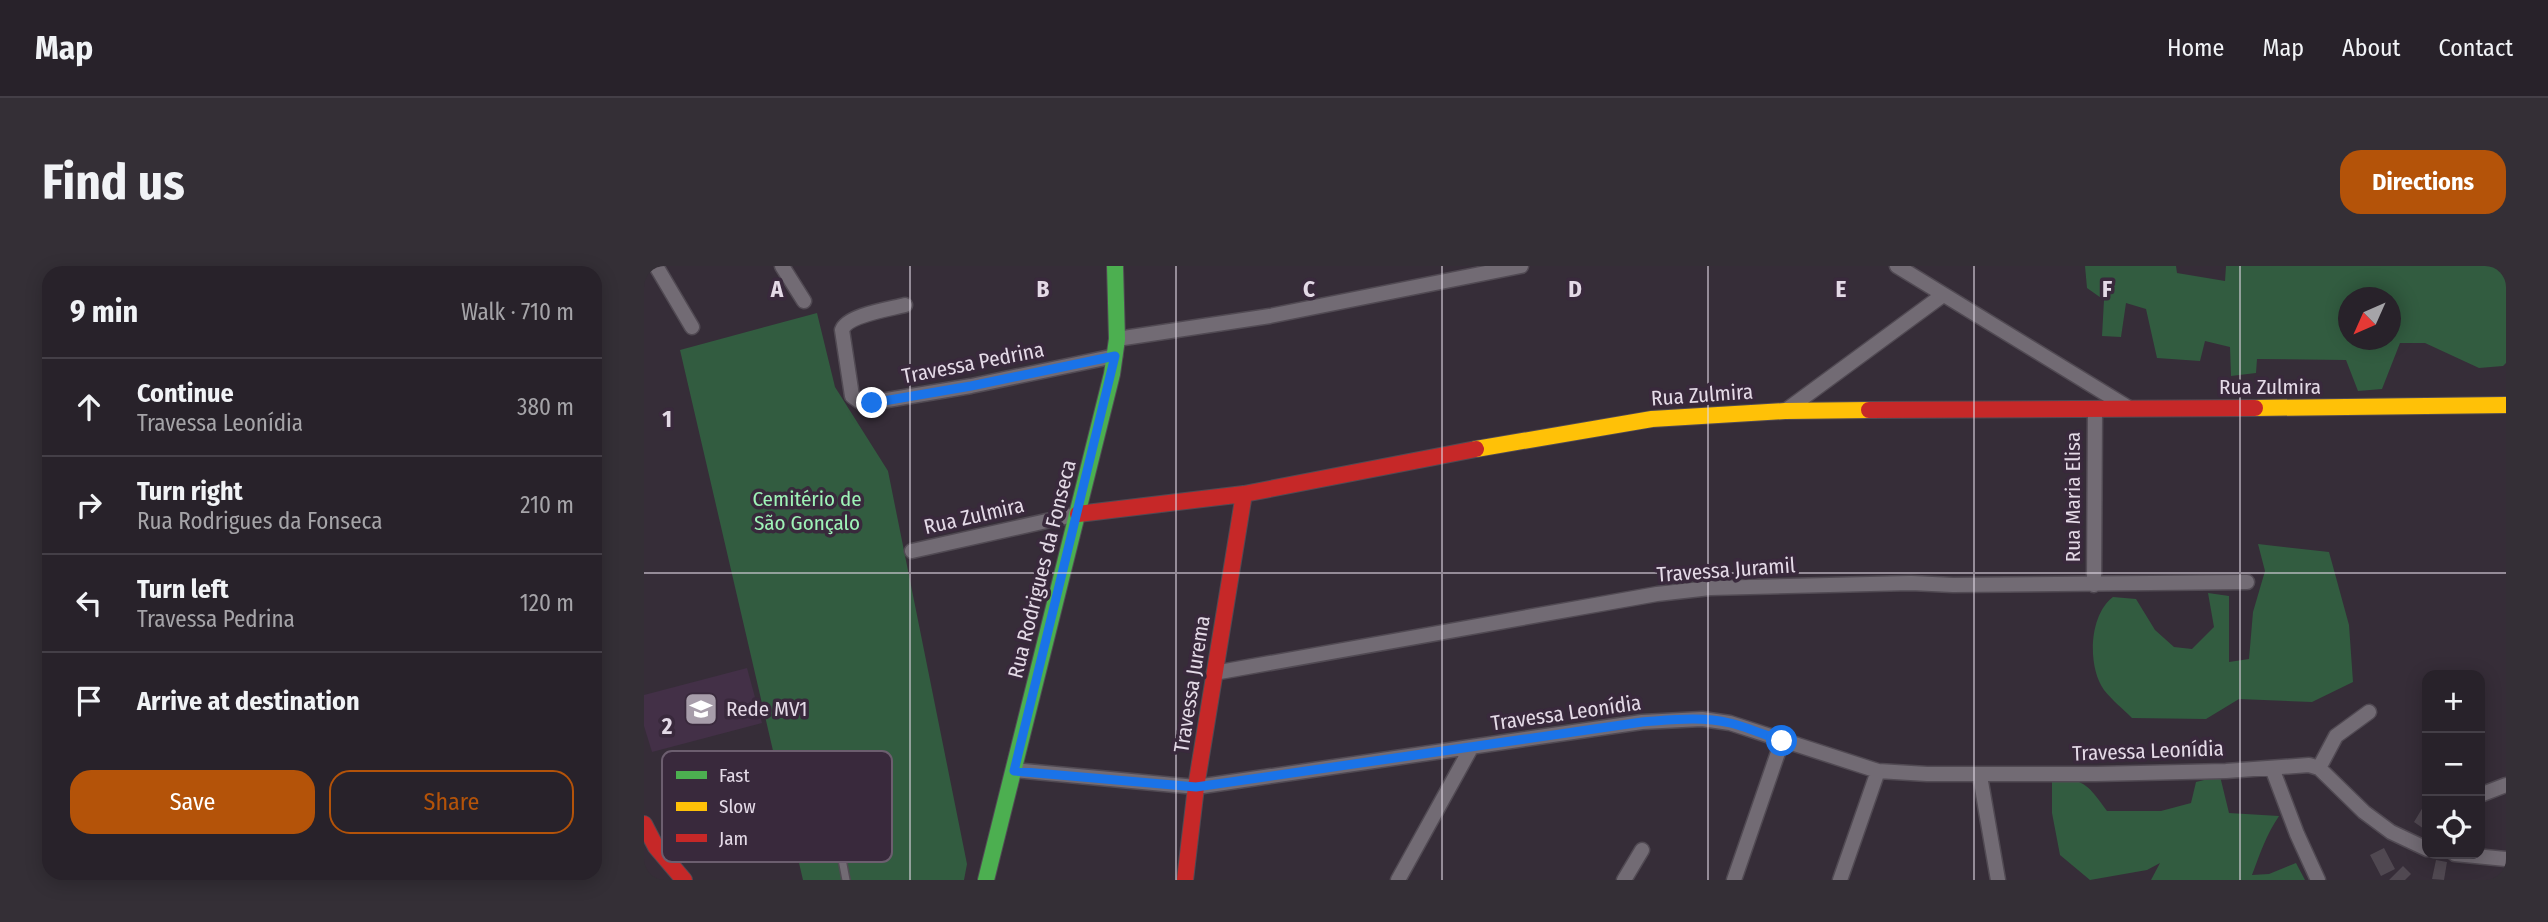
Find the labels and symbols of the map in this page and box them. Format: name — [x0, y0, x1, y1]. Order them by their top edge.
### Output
text: A — [770, 275, 784, 303]
text: B — [1037, 275, 1050, 303]
text: C — [1303, 275, 1315, 303]
text: D — [1568, 275, 1582, 303]
text: E — [1836, 275, 1847, 303]
text: F — [2102, 275, 2112, 303]
north arrow — [2338, 287, 2401, 350]
street label: Travessa Pedrina — [900, 336, 1046, 390]
street label: Rua Zulmira — [2219, 374, 2321, 400]
street label: Rua Zulmira — [1650, 378, 1754, 412]
route end — [856, 387, 887, 418]
text: 1 — [662, 405, 672, 433]
street label: Rua Maria Elisa — [2060, 432, 2086, 562]
street label: Rua Rodrigues da Fonseca — [1002, 457, 1082, 681]
park label: Cemitério de São Gonçalo — [752, 486, 862, 536]
street label: Rua Zulmira — [921, 492, 1027, 540]
street label: Travessa Juramil — [1656, 552, 1797, 588]
street label: Travessa Jurema — [1168, 614, 1216, 754]
school or university icon: Rede MV1 — [682, 690, 720, 728]
street label: Travessa Leonídia — [1489, 690, 1643, 736]
place label: Rede MV1 — [726, 696, 807, 722]
text: 2 — [661, 712, 673, 740]
route start — [1766, 725, 1797, 756]
street label: Travessa Leonídia — [2072, 735, 2224, 767]
legend — [662, 751, 892, 862]
text: Fast — [719, 764, 750, 787]
text: Slow — [719, 795, 756, 818]
text: Jam — [719, 827, 748, 850]

